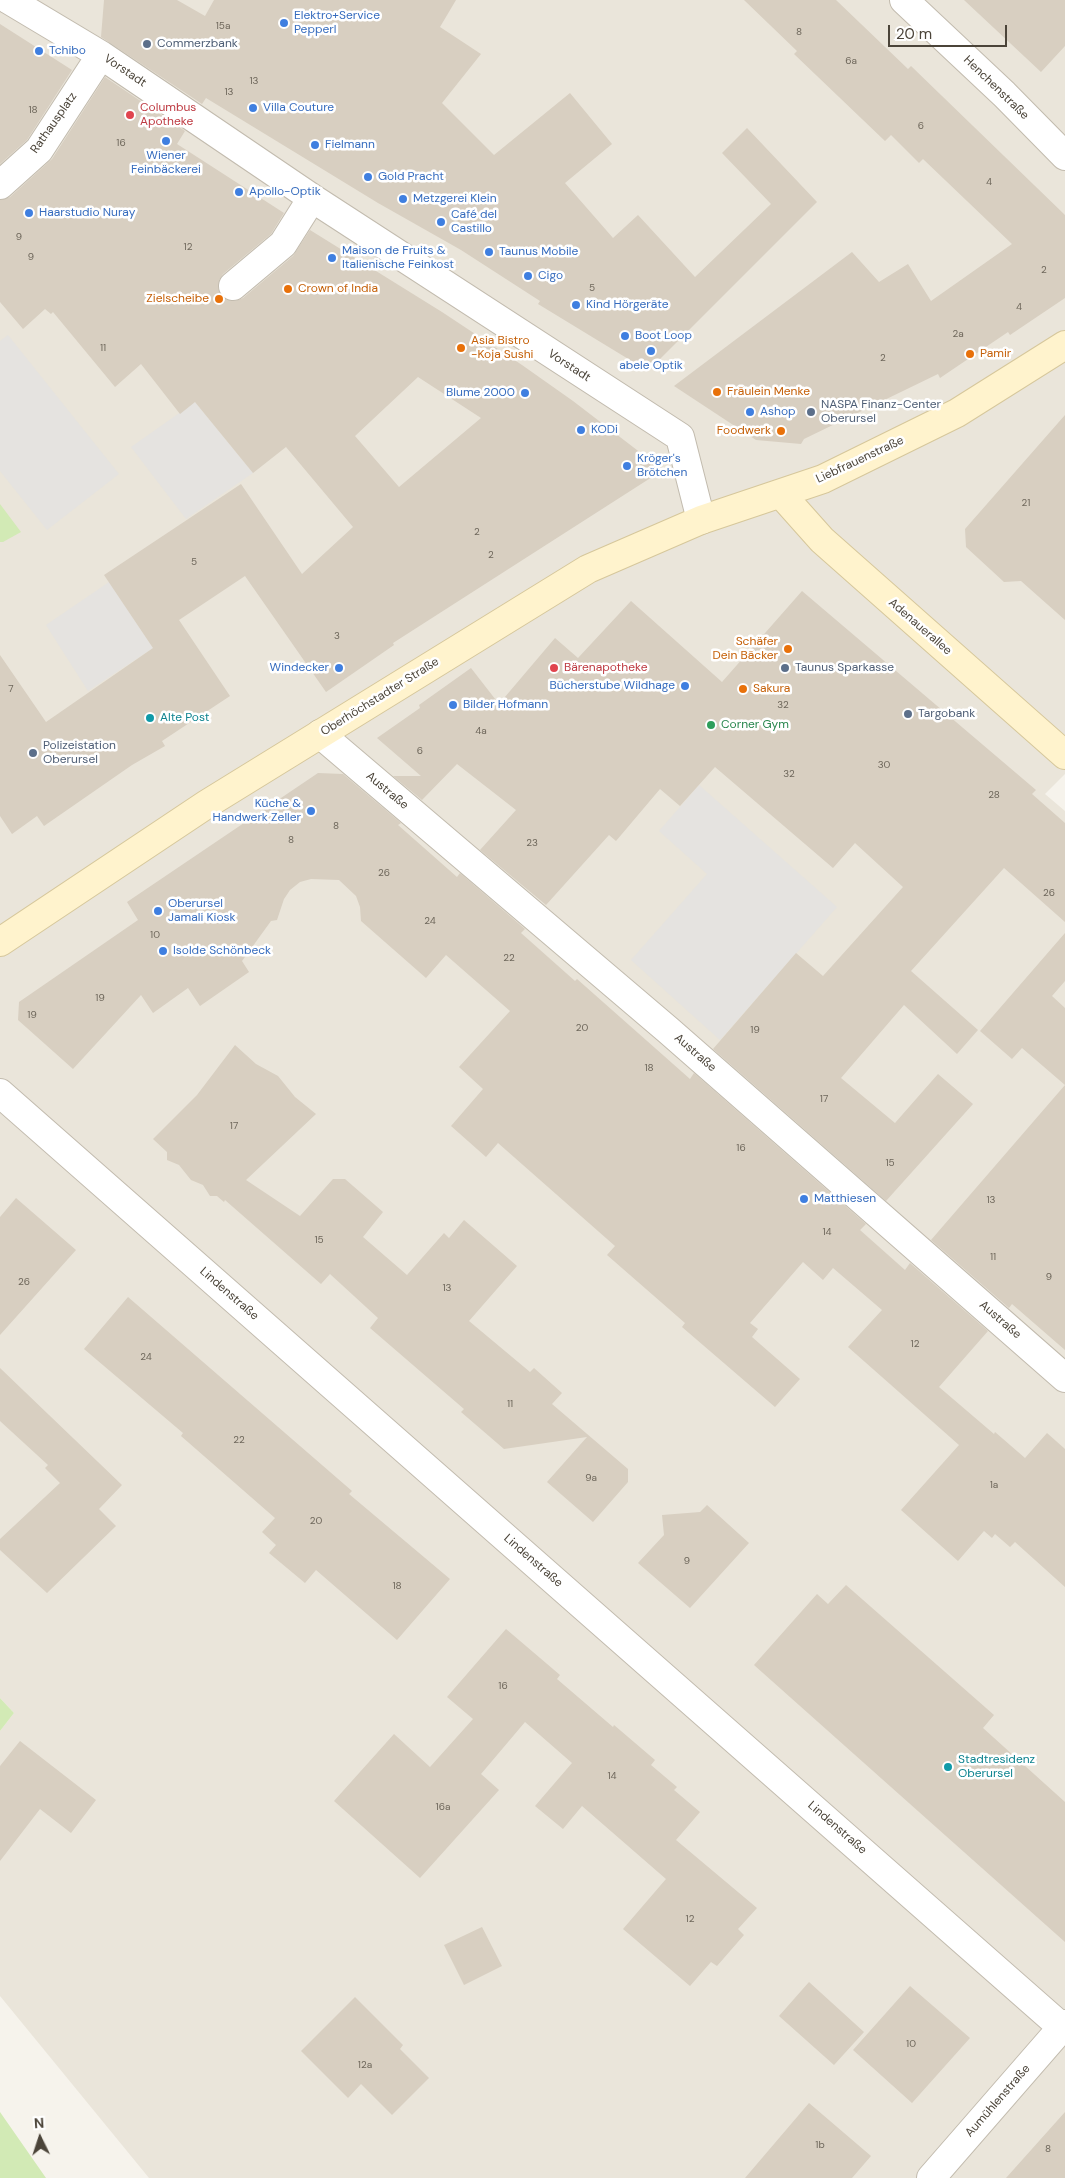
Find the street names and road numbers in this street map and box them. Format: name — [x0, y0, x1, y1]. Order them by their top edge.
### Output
street label: Vorstadt — [101, 52, 149, 90]
street label: Henchenstraße — [960, 53, 1032, 123]
street label: Rathausplatz — [28, 90, 80, 156]
street label: Vorstadt — [545, 347, 593, 385]
street label: Liebfrauenstraße — [814, 433, 906, 487]
street label: Adenauerallee — [885, 596, 955, 658]
street label: Oberhöchstadter Straße — [318, 655, 442, 739]
street label: Austraße — [363, 769, 411, 813]
street label: Austraße — [671, 1031, 719, 1075]
street label: Lindenstraße — [197, 1265, 261, 1323]
street label: Austraße — [976, 1298, 1024, 1342]
street label: Lindenstraße — [501, 1532, 565, 1590]
street label: Lindenstraße — [805, 1799, 869, 1857]
street label: Aumühlenstraße — [963, 2062, 1033, 2140]

